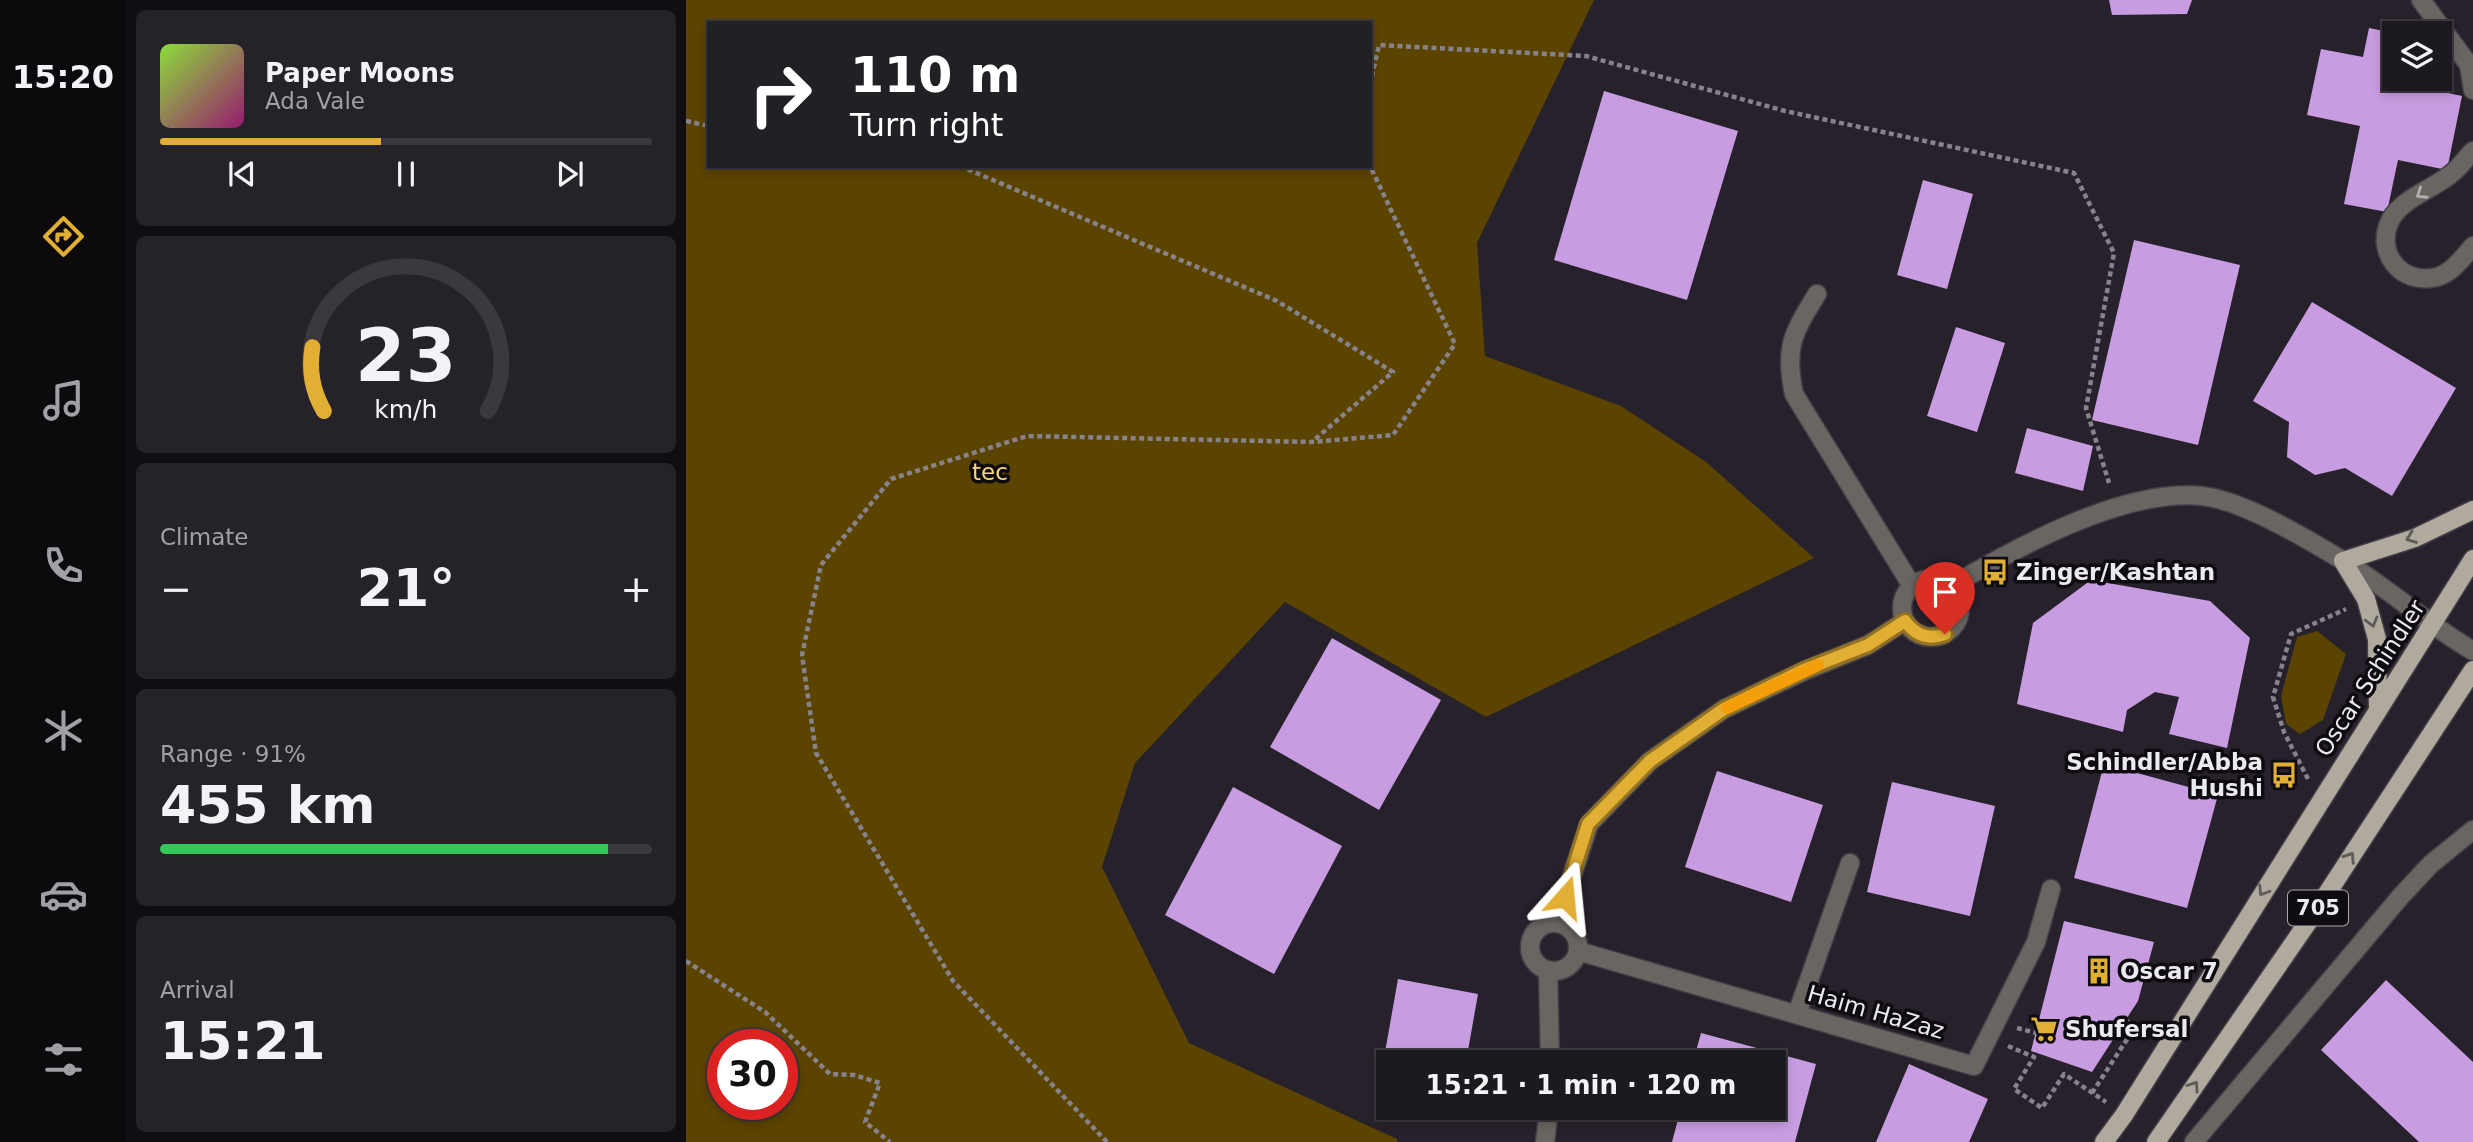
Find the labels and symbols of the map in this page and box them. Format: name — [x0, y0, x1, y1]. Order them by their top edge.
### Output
one-way arrow — [2416, 185, 2429, 198]
park label: tec — [972, 459, 1008, 485]
one-way arrow — [2405, 530, 2417, 544]
bus stop icon: Zinger/Kashtan — [1980, 557, 2010, 587]
place label: Zinger/Kashtan — [2016, 559, 2215, 585]
pin — [1915, 562, 1975, 634]
street label: Oscar Schindler — [2310, 595, 2430, 761]
one-way arrow — [2364, 615, 2378, 627]
place label: Schindler/Abba Hushi — [2066, 749, 2263, 801]
bus stop icon: Schindler/Abba Hushi — [2269, 760, 2299, 790]
one-way arrow — [2342, 852, 2355, 865]
position arrow — [1528, 860, 1602, 934]
one-way arrow — [2259, 883, 2272, 896]
road number: 705 — [2288, 890, 2348, 926]
building icon: Oscar 7 — [2084, 956, 2114, 986]
place label: Oscar 7 — [2120, 958, 2218, 984]
street label: Haim HaZaz — [1805, 980, 1947, 1044]
supermarket icon: Shufersal — [2029, 1014, 2059, 1044]
place label: Shufersal — [2065, 1016, 2188, 1042]
speed limit sign: 30 — [707, 1029, 798, 1120]
one-way arrow — [2186, 1080, 2199, 1093]

